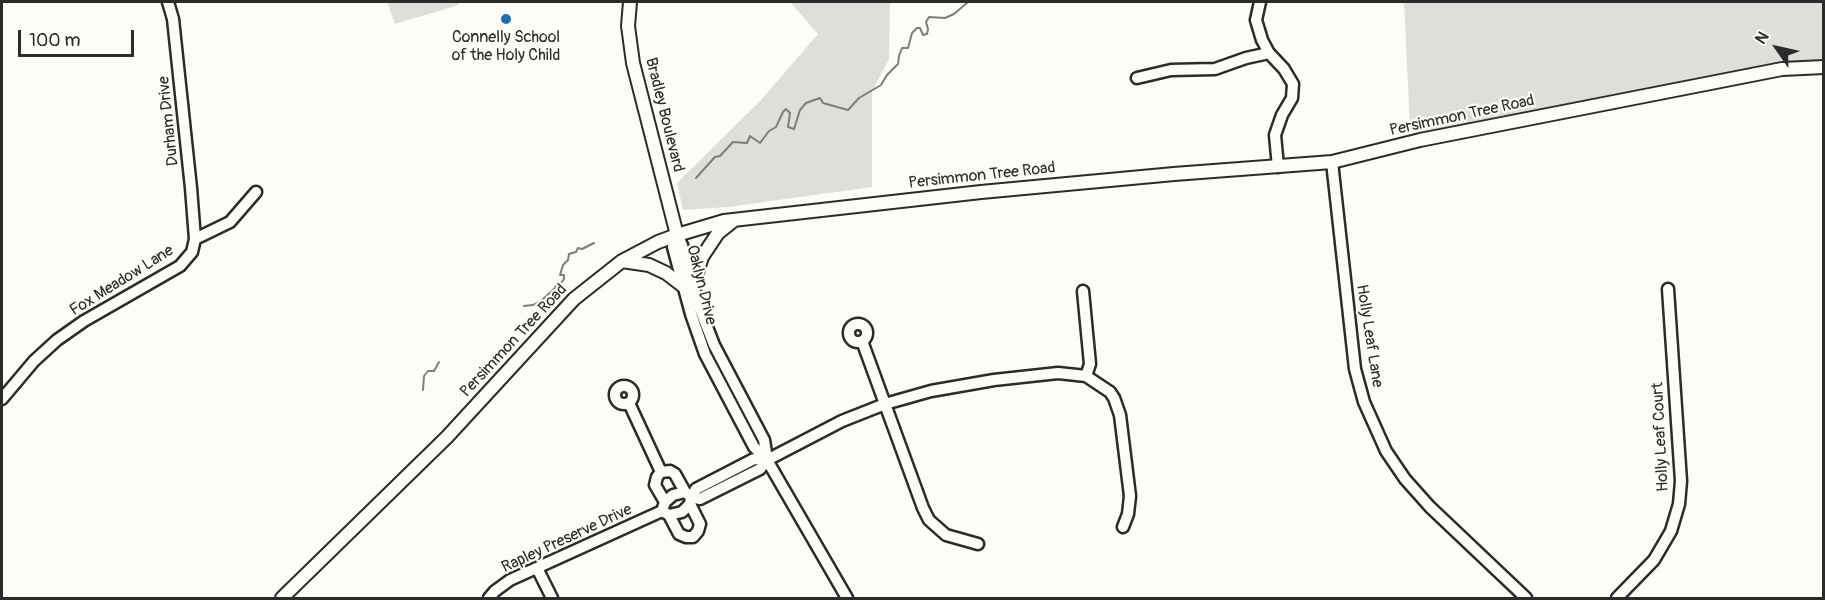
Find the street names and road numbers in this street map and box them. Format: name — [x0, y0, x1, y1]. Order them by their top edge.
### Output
street label: Bradley Boulevard — [640, 56, 688, 174]
street label: Durham Drive — [155, 75, 183, 167]
street label: Persimmon Tree Road — [1388, 91, 1536, 141]
street label: Persimmon Tree Road — [908, 159, 1056, 193]
street label: Fox Meadow Lane — [67, 241, 177, 321]
street label: Oaklyn Drive — [682, 243, 720, 327]
street label: Persimmon Tree Road — [457, 280, 571, 402]
street label: Holly Leaf Lane — [1351, 283, 1387, 389]
street label: Holly Leaf Court — [1649, 382, 1673, 492]
street label: Rapley Preserve Drive — [499, 500, 635, 578]

